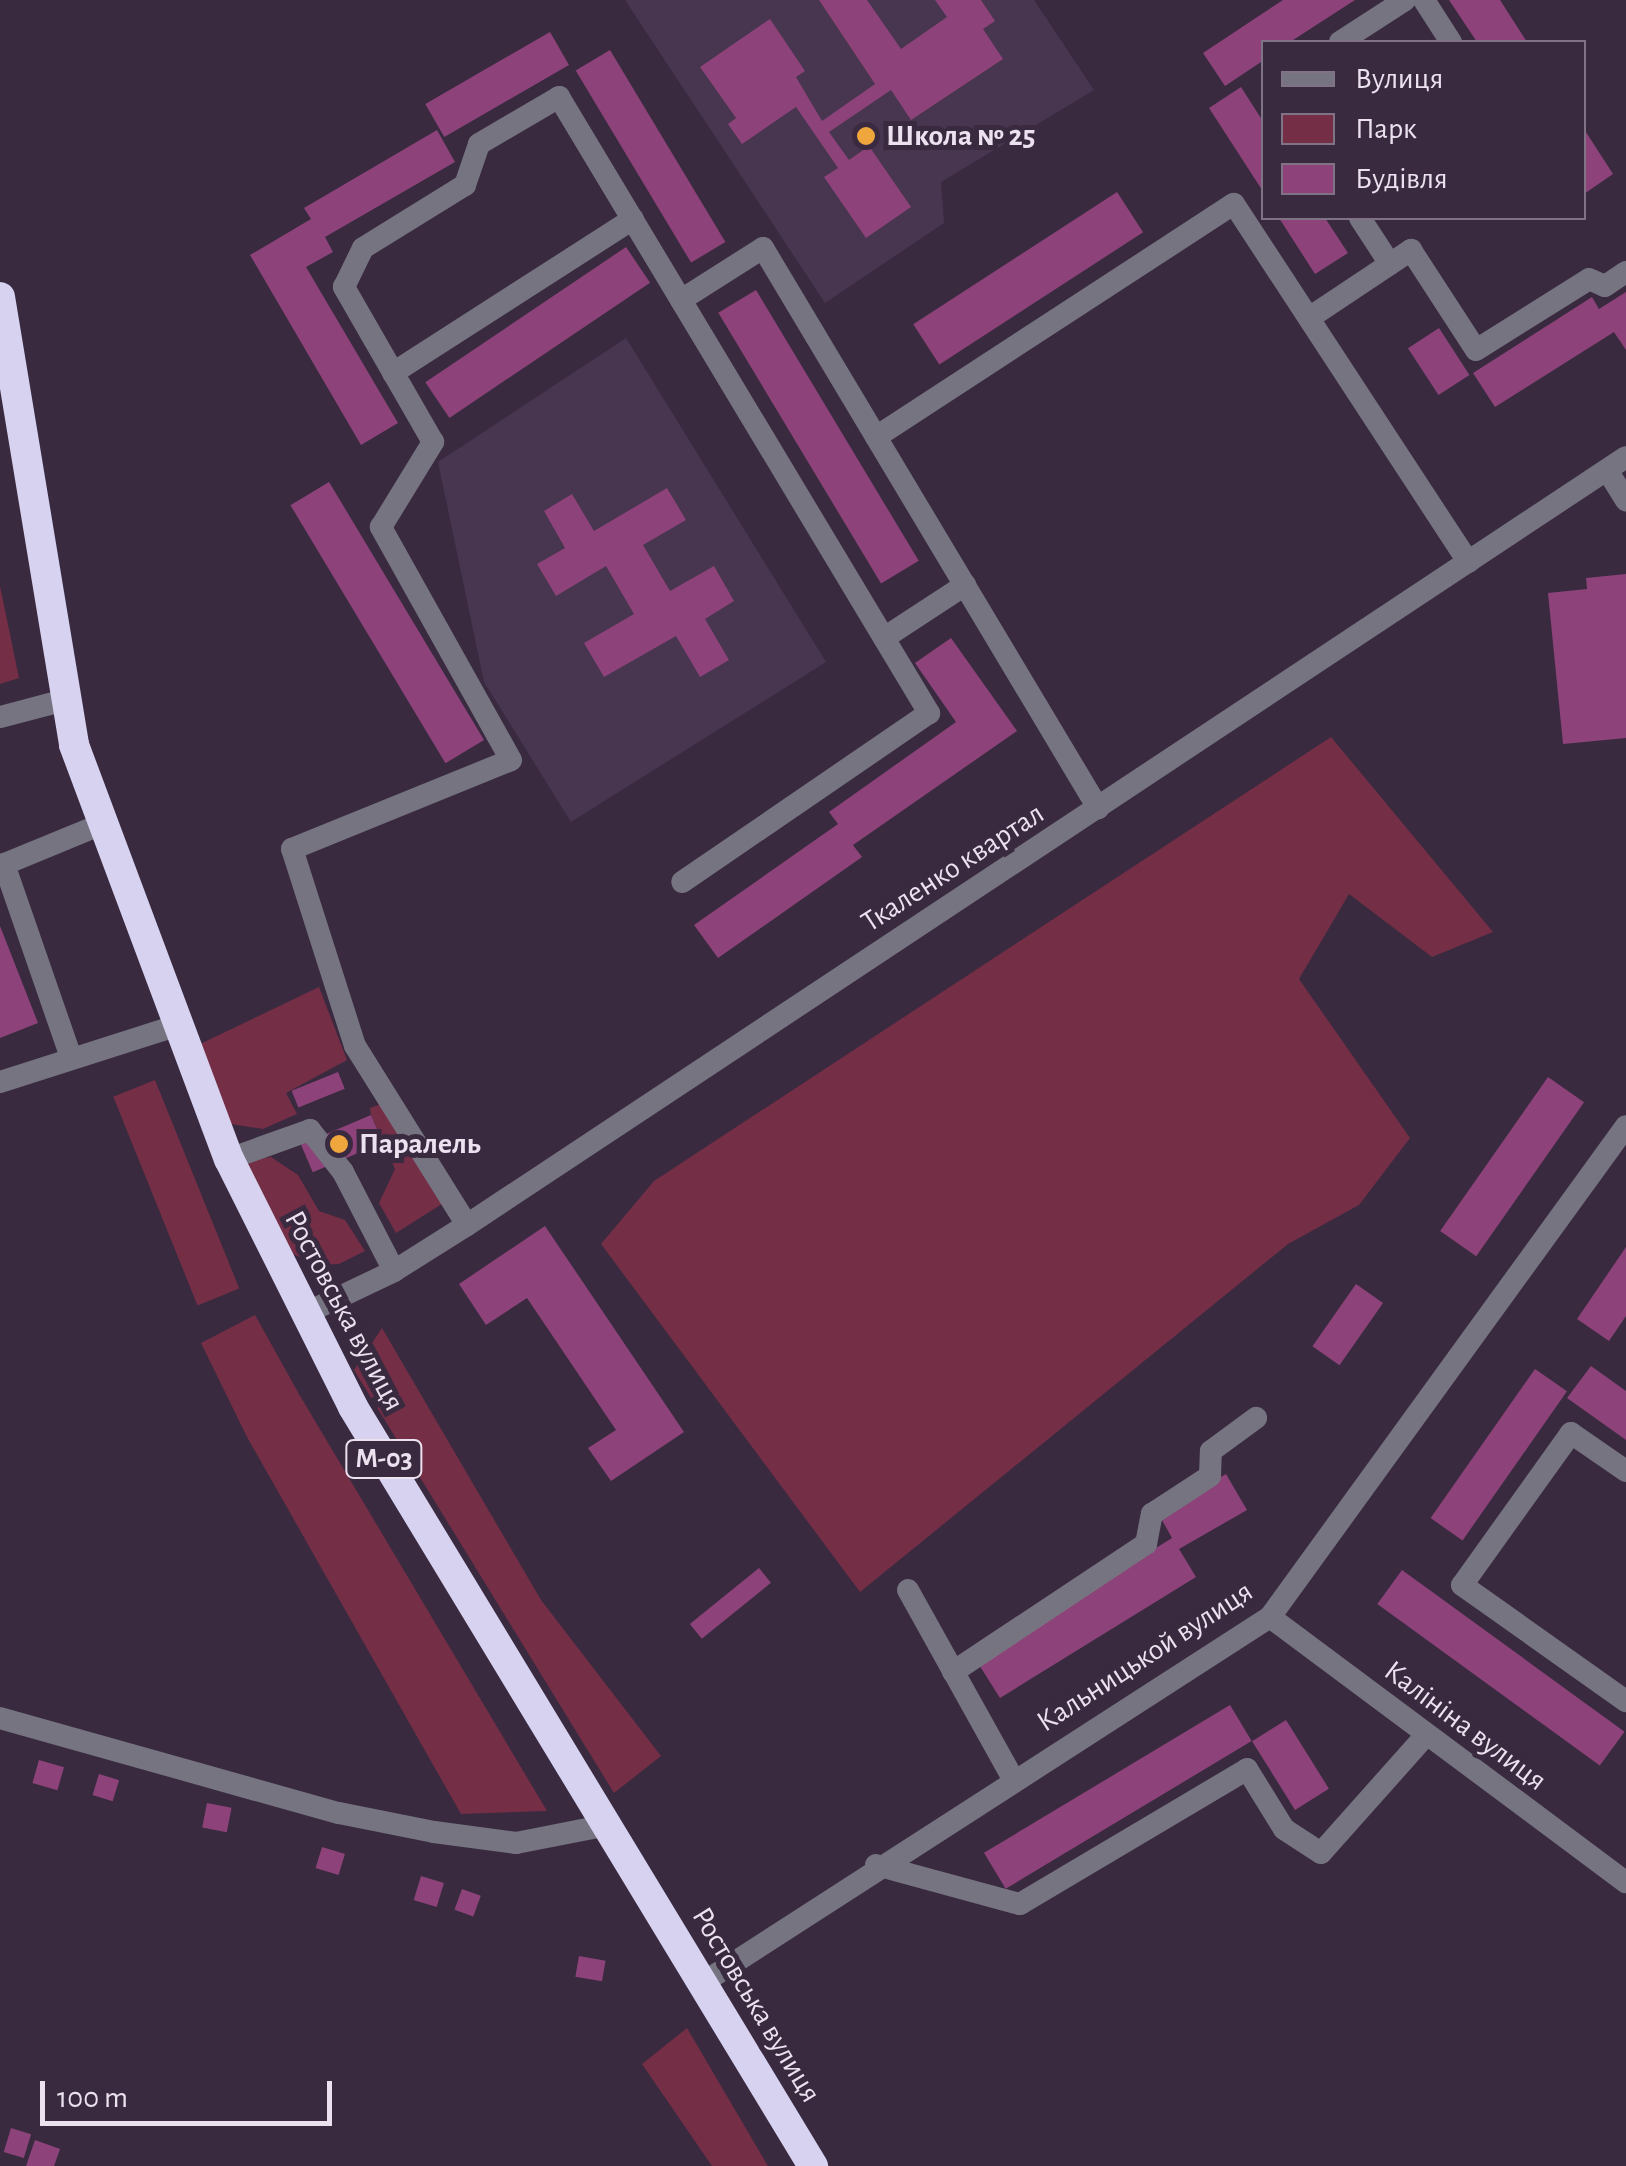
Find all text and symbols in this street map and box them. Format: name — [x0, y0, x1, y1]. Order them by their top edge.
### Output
legend — [1261, 40, 1586, 220]
text: Вулиця — [1355, 64, 1443, 94]
text: Парк — [1355, 114, 1417, 144]
place label: Школа № 25 — [886, 118, 1036, 154]
marker: Школа № 25 — [855, 125, 877, 147]
text: Будівля — [1355, 164, 1448, 194]
street label: Ткаленко квартал — [855, 796, 1051, 940]
place label: Паралель — [359, 1126, 481, 1162]
marker: Паралель — [328, 1133, 350, 1155]
street label: Ростовська вулиця — [276, 1205, 412, 1417]
road number: М-03 — [344, 1436, 424, 1482]
street label: Кальницькой вулиця — [1030, 1574, 1260, 1740]
street label: Калініна вулиця — [1377, 1653, 1553, 1799]
street label: Ростовська вулиця — [684, 1901, 828, 2109]
scale bar — [45, 2061, 338, 2123]
text: 100 m — [57, 2083, 128, 2113]

